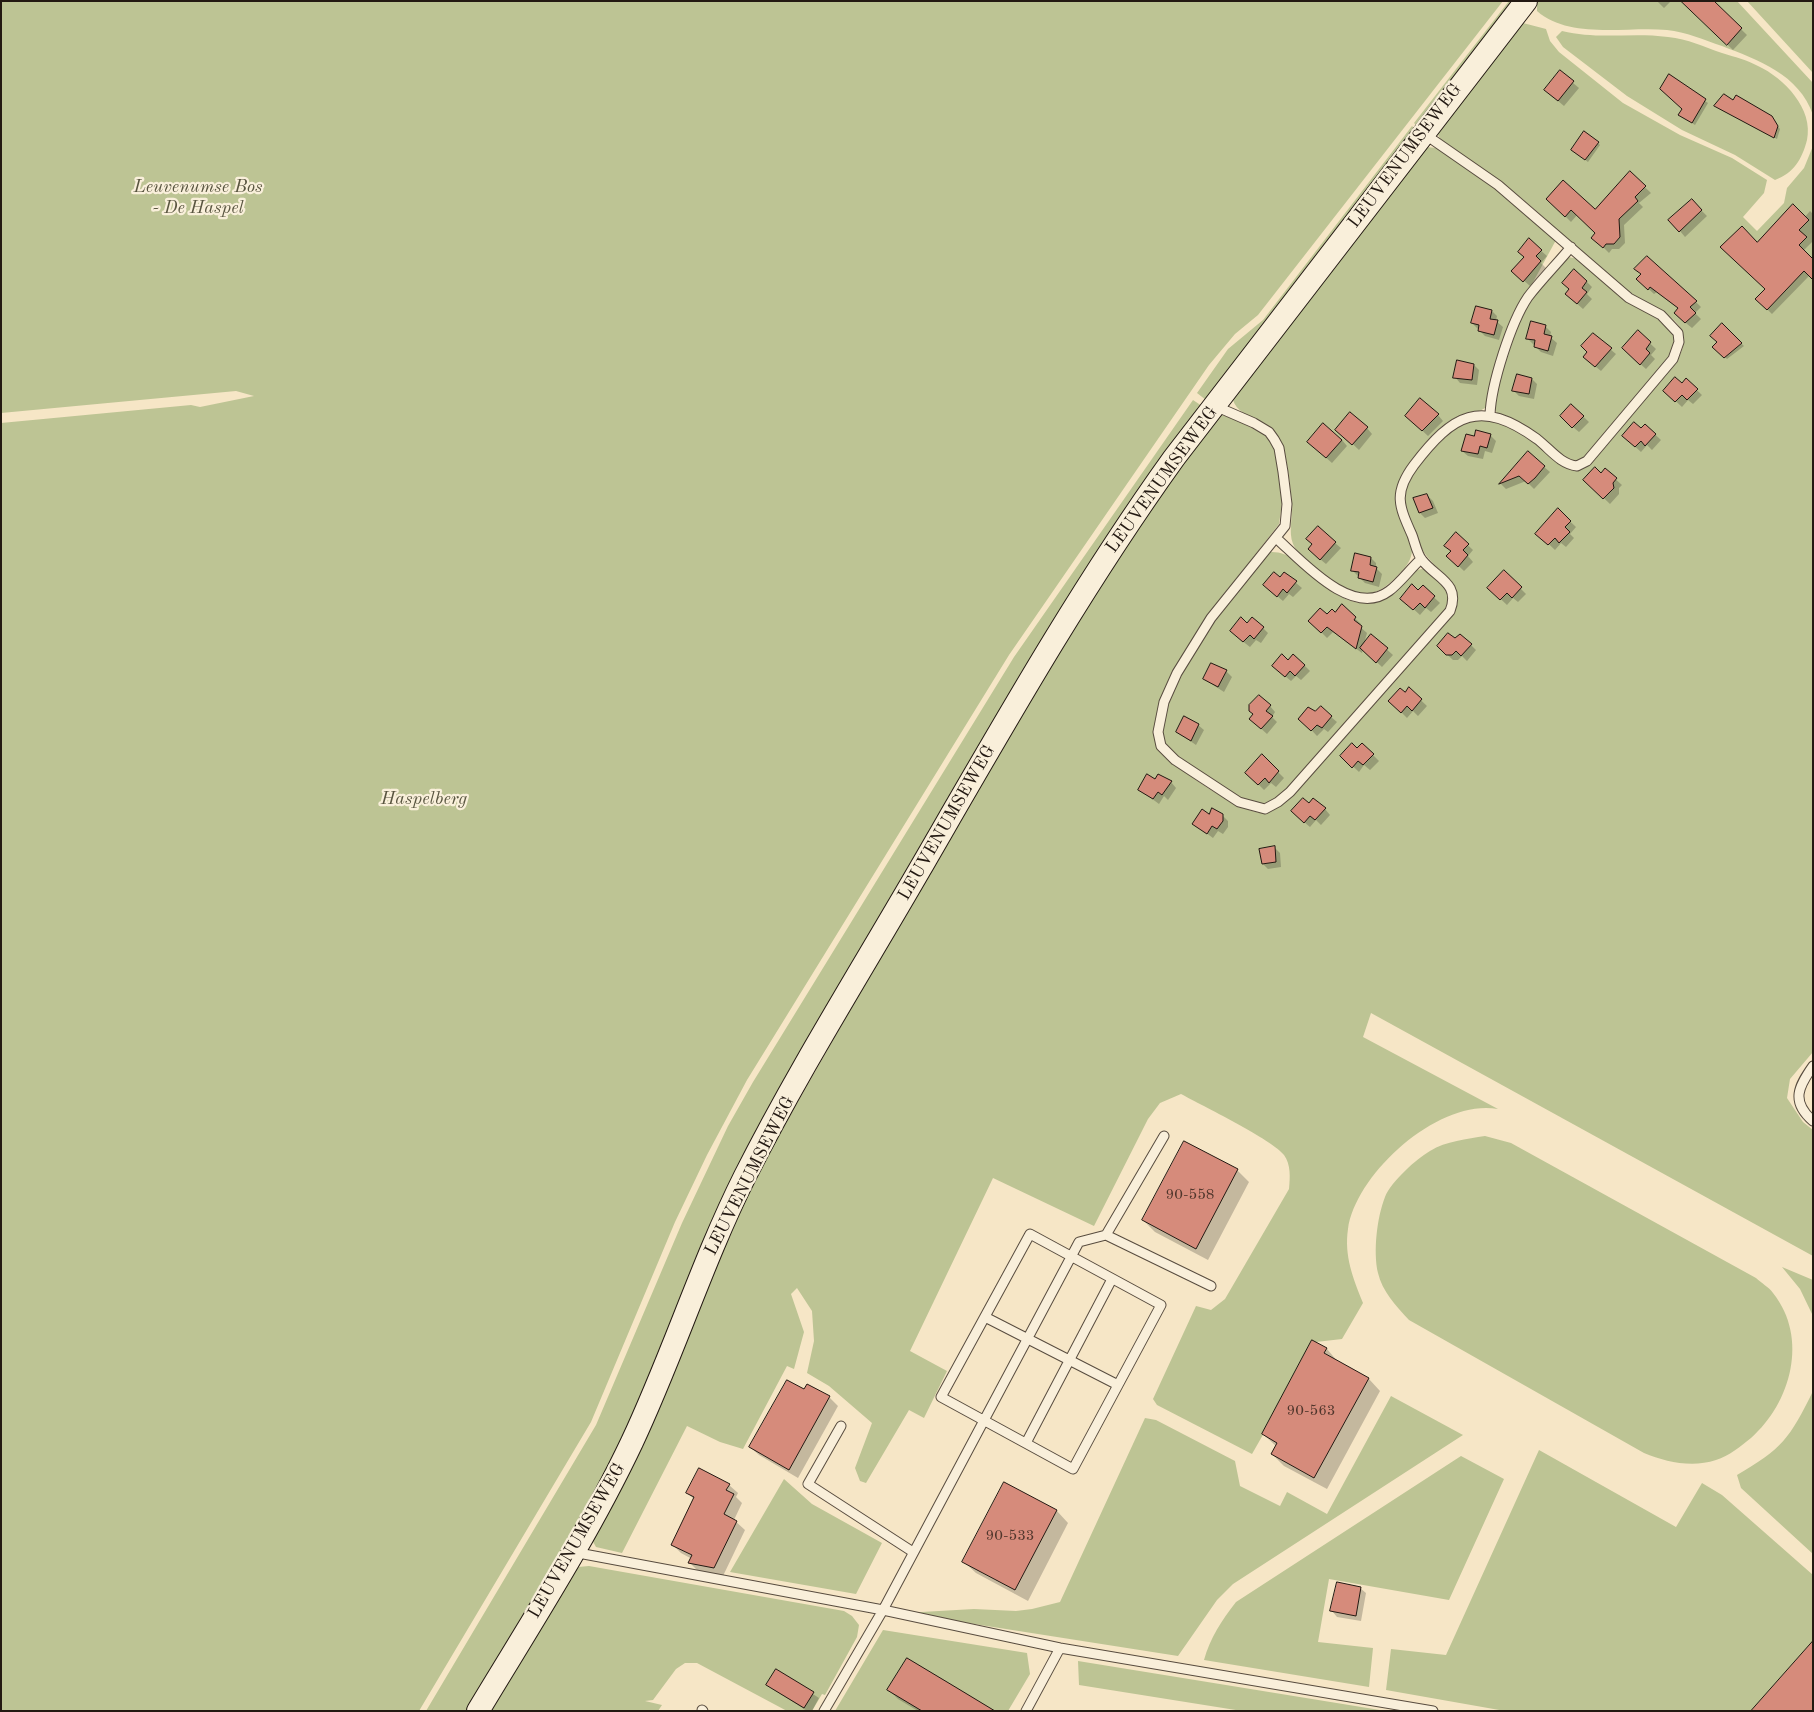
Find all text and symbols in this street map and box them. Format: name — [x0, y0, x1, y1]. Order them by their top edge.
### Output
street label: LEUVENUMSEWEG — [1343, 79, 1467, 233]
park label: Leuvenumse Bos - De Haspel — [133, 176, 263, 218]
street label: LEUVENUMSEWEG — [1102, 402, 1222, 558]
street label: LEUVENUMSEWEG — [894, 741, 1000, 905]
park label: Haspelberg — [381, 788, 467, 810]
street label: LEUVENUMSEWEG — [700, 1093, 800, 1259]
house number: 90-558 — [1165, 1186, 1215, 1204]
house number: 90-563 — [1286, 1402, 1336, 1420]
street label: LEUVENUMSEWEG — [524, 1459, 630, 1623]
house number: 90-533 — [985, 1527, 1035, 1545]

